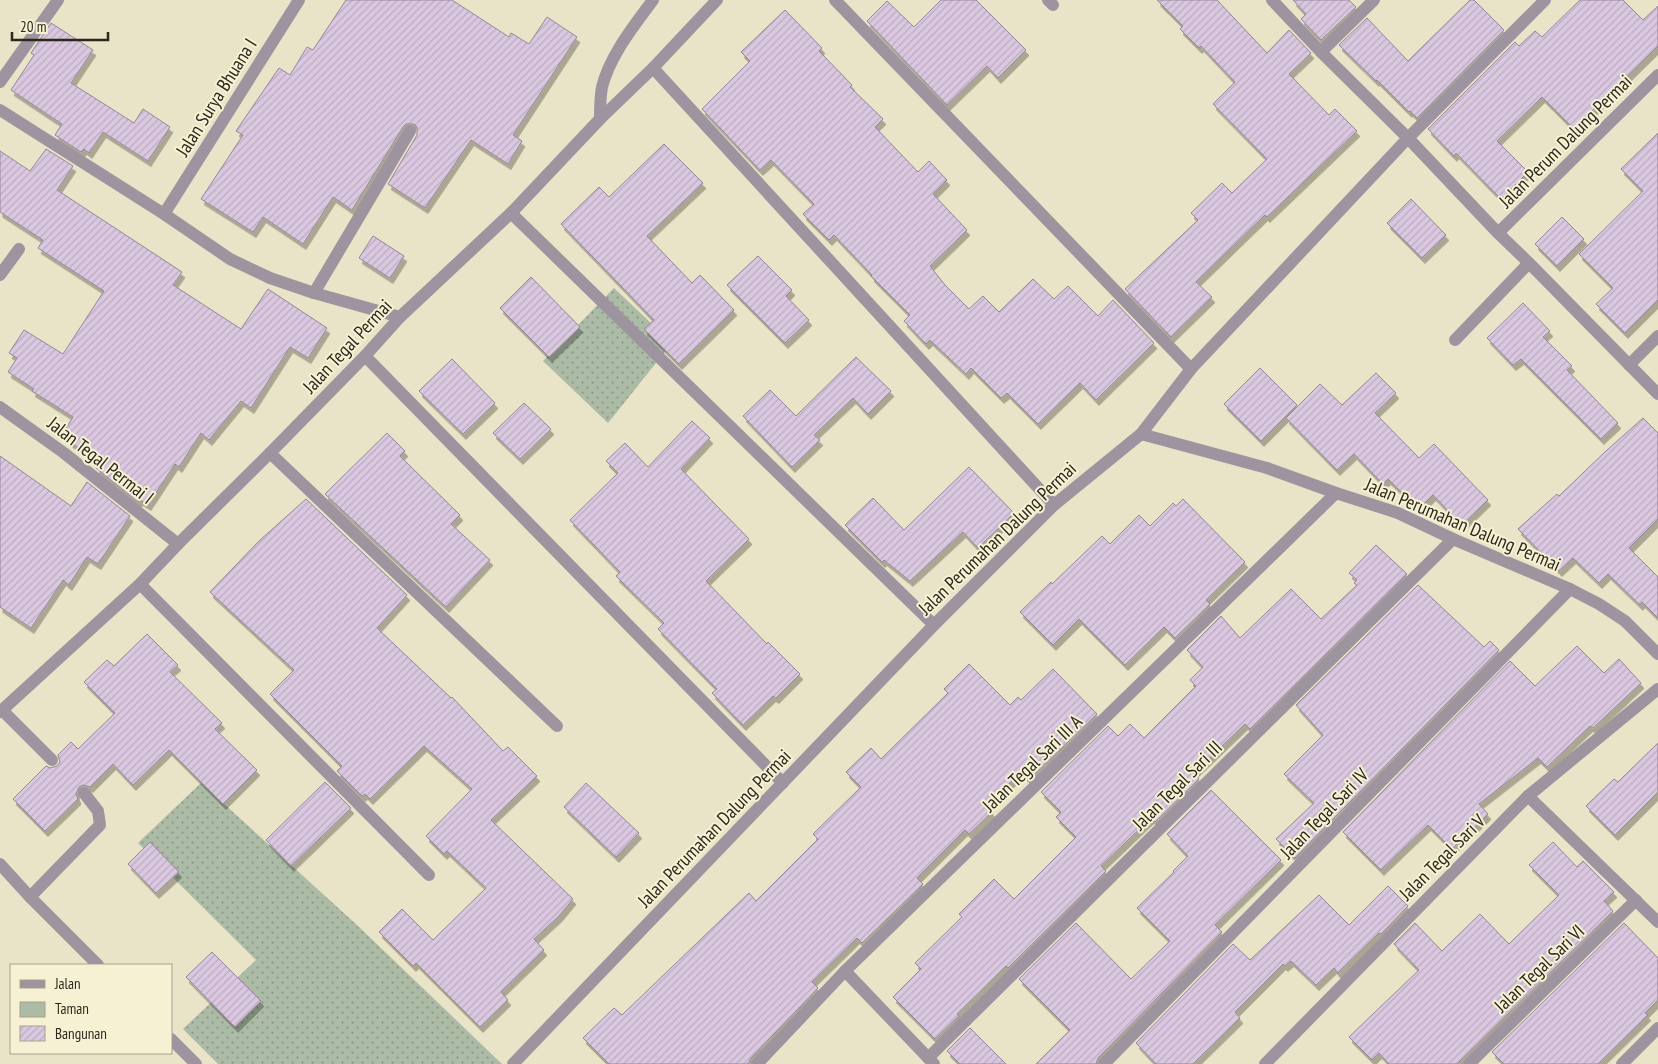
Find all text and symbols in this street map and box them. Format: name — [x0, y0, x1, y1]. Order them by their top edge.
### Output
scale bar — [12, 10, 109, 42]
text: 20 m — [20, 17, 46, 36]
street label: Jalan Surya Bhuana I — [170, 34, 262, 161]
street label: Jalan Perum Dalung Permai — [1493, 69, 1637, 213]
street label: Jalan Tegal Permai — [297, 294, 397, 399]
street label: Jalan Tegal Permai I — [42, 410, 159, 509]
street label: Jalan Perumahan Dalung Permai — [912, 456, 1081, 620]
street label: Jalan Perumahan Dalung Permai — [1361, 471, 1564, 576]
street label: Jalan Tegal Sari III A — [976, 709, 1087, 817]
street label: Jalan Tegal Sari III — [1126, 735, 1227, 836]
street label: Jalan Perumahan Dalung Permai — [632, 744, 796, 913]
street label: Jalan Tegal Sari IV — [1274, 762, 1373, 864]
street label: Jalan Tegal Sari V — [1393, 809, 1490, 906]
street label: Jalan Tegal Sari VI — [1488, 919, 1589, 1018]
legend — [10, 964, 172, 1054]
text: Jalan — [54, 974, 81, 993]
text: Taman — [55, 999, 89, 1018]
text: Bangunan — [55, 1024, 107, 1043]

